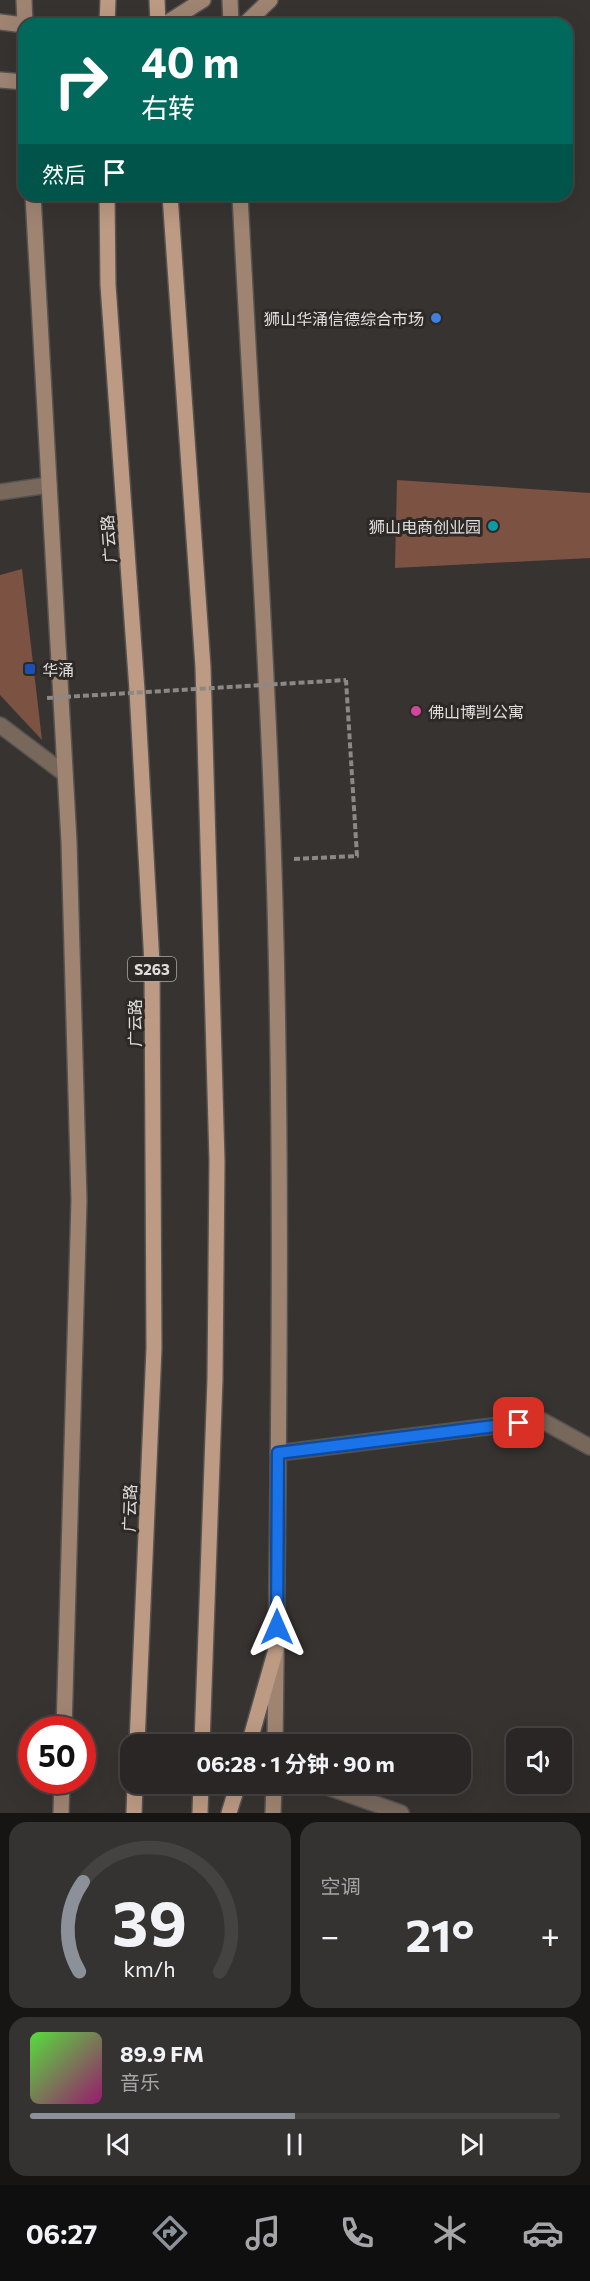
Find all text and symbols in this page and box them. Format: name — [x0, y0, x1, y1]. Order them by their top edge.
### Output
text: 40 m — [141, 35, 239, 87]
icon: right — [42, 42, 120, 120]
text: 右转 — [141, 91, 195, 124]
icon: arrive — [98, 156, 131, 189]
text: 然后 — [42, 161, 86, 188]
place label: 狮山华涌信德综合市场 — [264, 309, 424, 328]
marker: 狮山华涌信德综合市场 — [429, 311, 443, 325]
street label: 广云路 — [97, 514, 119, 564]
place label: 狮山电商创业园 — [369, 517, 481, 536]
marker: 狮山电商创业园 — [486, 519, 500, 533]
place label: 华涌 — [42, 660, 74, 679]
marker: 华涌 — [23, 662, 37, 676]
place label: 佛山博剀公寓 — [428, 702, 524, 721]
marker: 佛山博剀公寓 — [409, 704, 423, 718]
road number: S263 — [128, 957, 176, 981]
street label: 广云路 — [125, 999, 144, 1047]
pin — [493, 1397, 544, 1448]
icon: arrive — [502, 1406, 535, 1439]
street label: 广云路 — [119, 1484, 139, 1532]
position arrow — [245, 1595, 309, 1659]
speed limit sign: 50 — [18, 1716, 96, 1794]
map controls — [506, 1728, 572, 1794]
button: sound — [506, 1728, 572, 1794]
text: 06:28 · 1 分钟 · 90 m — [196, 1750, 395, 1777]
text: 空调 — [321, 1874, 361, 1898]
text: 39 — [112, 1883, 187, 1959]
text: 21° — [405, 1906, 474, 1961]
text: − — [321, 1914, 339, 1955]
text: + — [541, 1914, 560, 1955]
text: km/h — [124, 1955, 176, 1981]
text: 89.9 FM — [120, 2040, 204, 2067]
text: 音乐 — [120, 2070, 160, 2094]
icon: previous — [102, 2128, 135, 2161]
icon: pause — [278, 2128, 311, 2161]
icon: next — [455, 2128, 488, 2161]
icon: directions — [149, 2212, 191, 2254]
icon: music — [242, 2212, 284, 2254]
icon: phone — [336, 2212, 378, 2254]
icon: climate — [429, 2212, 471, 2254]
icon: car — [522, 2212, 564, 2254]
text: 06:27 — [26, 2217, 97, 2250]

